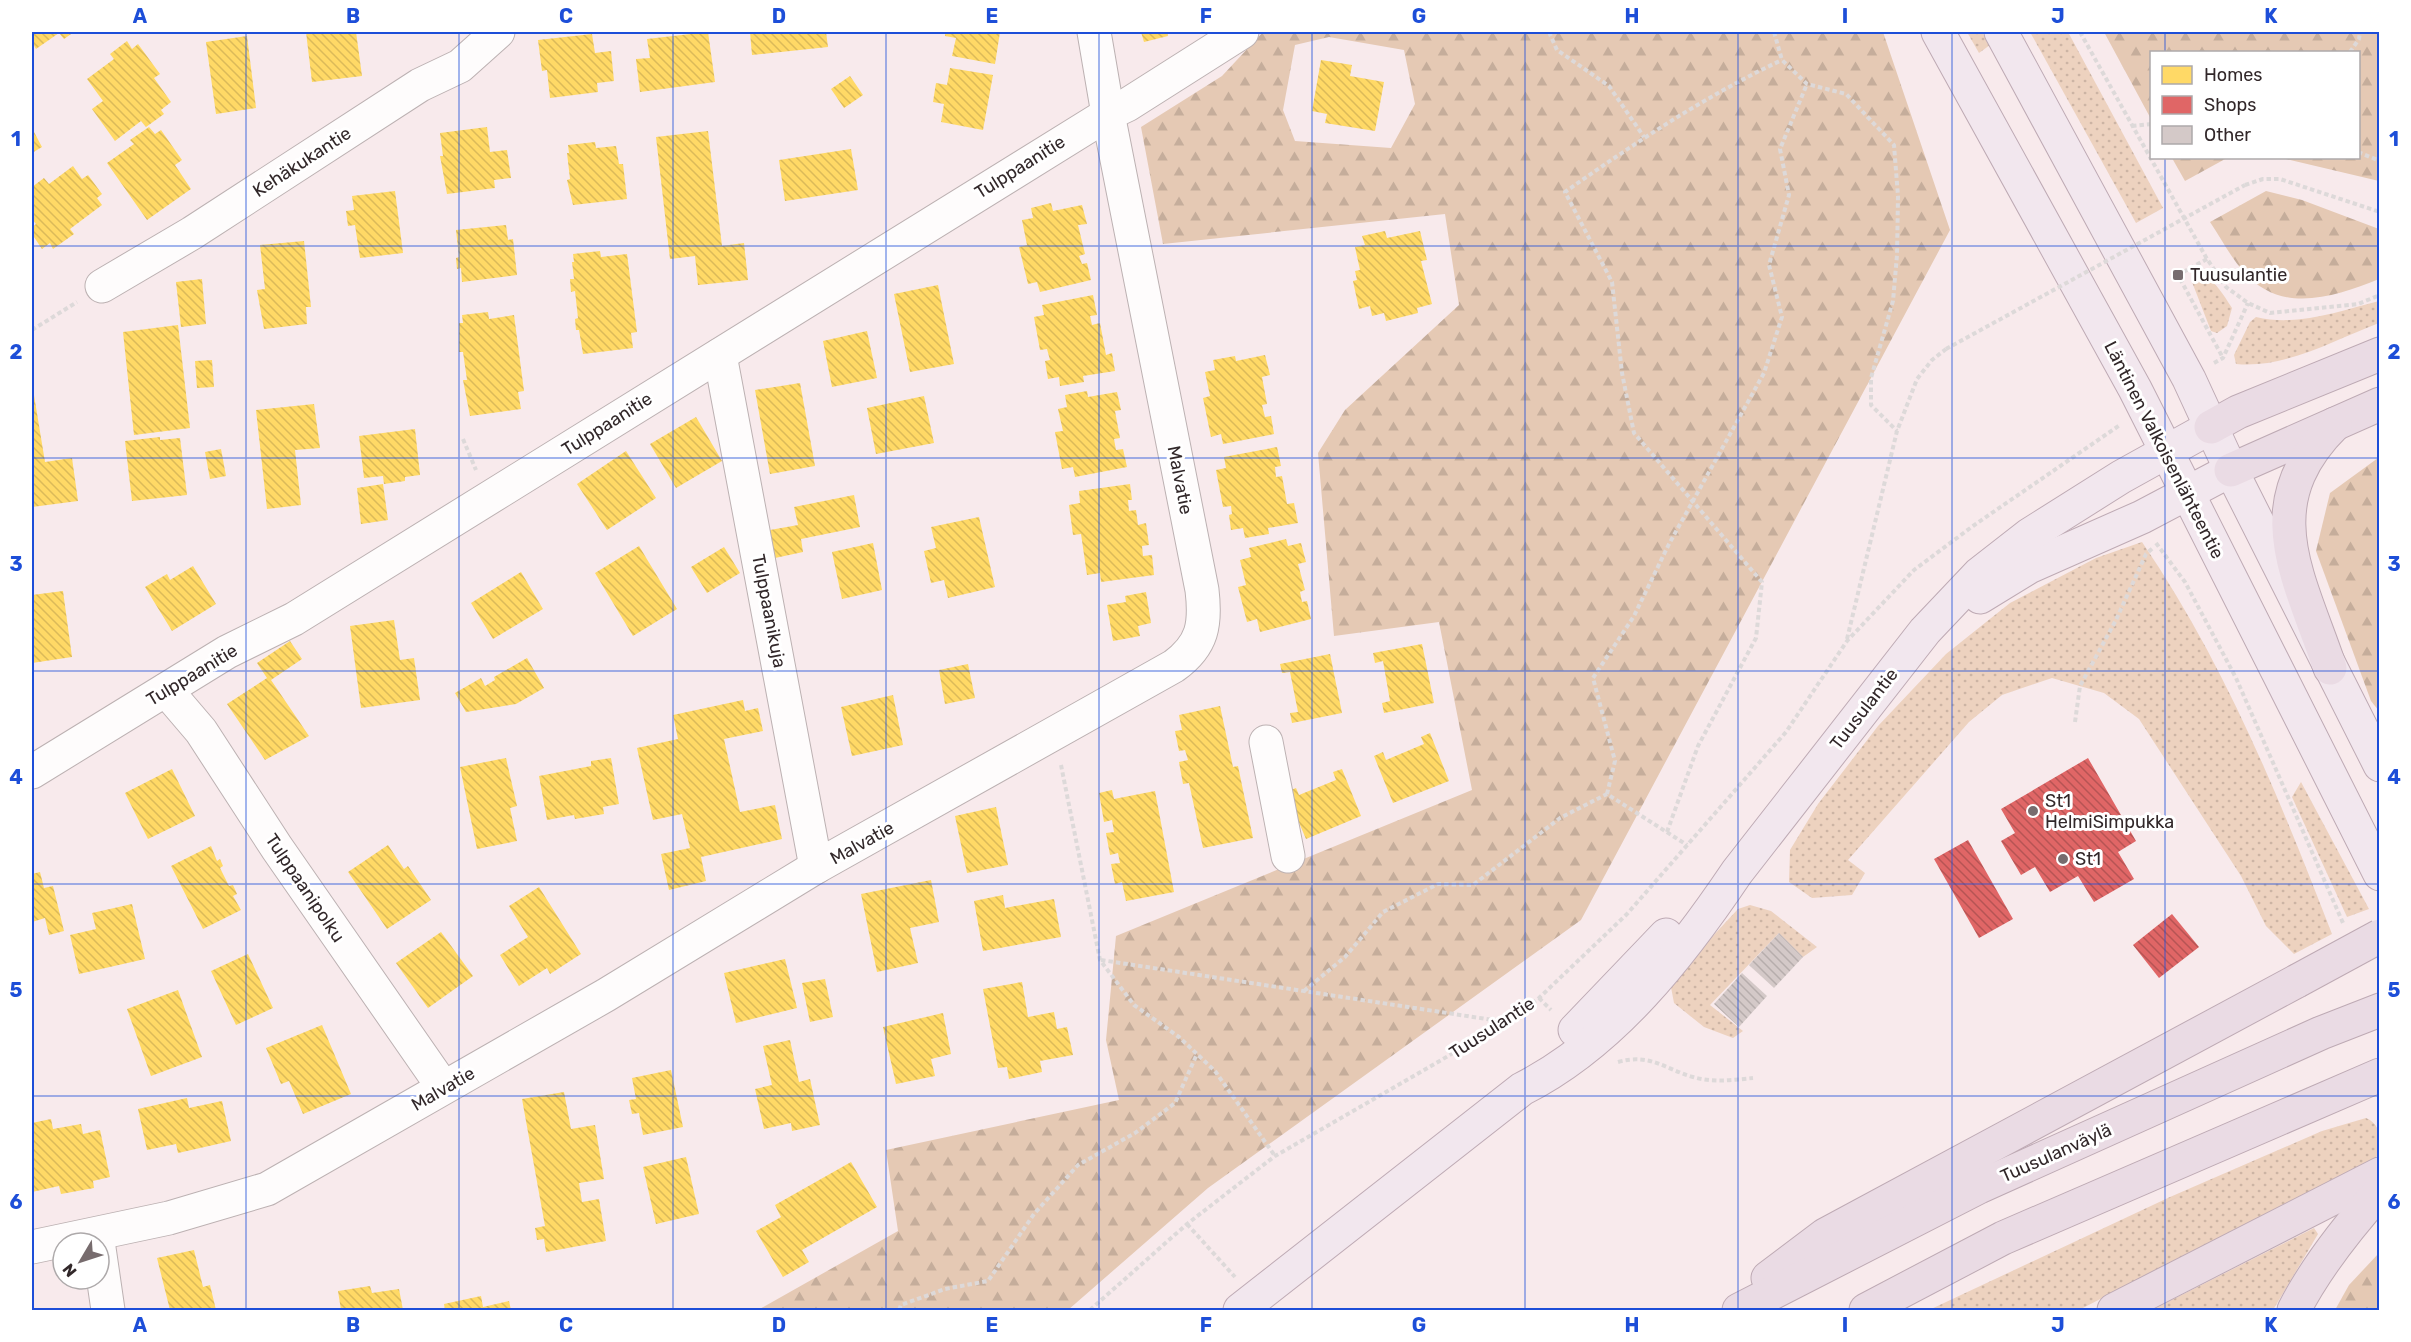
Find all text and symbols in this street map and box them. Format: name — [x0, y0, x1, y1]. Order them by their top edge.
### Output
text: A — [133, 4, 148, 28]
text: B — [346, 4, 360, 28]
text: C — [559, 4, 573, 28]
text: D — [772, 4, 786, 28]
text: E — [986, 4, 998, 28]
text: F — [1200, 4, 1212, 28]
text: G — [1412, 4, 1426, 28]
text: H — [1625, 4, 1639, 28]
text: I — [1842, 4, 1848, 28]
text: J — [2051, 4, 2065, 28]
text: K — [2264, 4, 2278, 28]
legend — [2150, 51, 2360, 159]
text: Homes — [2204, 64, 2262, 86]
text: Shops — [2204, 94, 2256, 116]
street label: Kehäkukantie — [249, 122, 355, 202]
text: Other — [2204, 124, 2251, 146]
text: 1 — [11, 127, 21, 151]
text: 1 — [2389, 127, 2399, 151]
street label: Tulppaanitie — [971, 131, 1069, 203]
place label: Tuusulantie — [2190, 264, 2287, 286]
marker: Tuusulantie — [2171, 268, 2185, 282]
street label: Läntinen Valkoisenlähteentie — [2099, 337, 2229, 563]
text: 2 — [10, 340, 23, 364]
text: 2 — [2388, 340, 2401, 364]
street label: Tulppaanitie — [558, 388, 656, 460]
street label: Malvatie — [1163, 444, 1197, 516]
text: 3 — [9, 552, 23, 576]
street label: Tulppaanikuja — [747, 552, 791, 670]
text: 3 — [2387, 552, 2401, 576]
street label: Tulppaanitie — [143, 639, 241, 711]
street label: Tuusulantie — [1825, 664, 1903, 754]
text: 4 — [9, 765, 23, 789]
text: 4 — [2387, 765, 2401, 789]
place label: St1 HelmiSimpukka — [2045, 790, 2174, 833]
marker: St1 HelmiSimpukka — [2026, 804, 2040, 818]
street label: Malvatie — [826, 817, 898, 869]
street label: Tulppaanipolku — [261, 829, 349, 947]
place label: St1 — [2075, 848, 2101, 870]
marker: St1 — [2056, 852, 2070, 866]
text: 5 — [10, 978, 23, 1002]
text: 5 — [2388, 978, 2401, 1002]
street label: Tuusulantie — [1445, 992, 1539, 1064]
street label: Malvatie — [407, 1062, 479, 1116]
street label: Tuusulanväylä — [1997, 1119, 2115, 1187]
text: 6 — [9, 1190, 23, 1214]
text: 6 — [2387, 1190, 2401, 1214]
north arrow — [51, 1231, 111, 1291]
text: N — [59, 1260, 81, 1281]
text: A — [133, 1313, 148, 1337]
text: B — [346, 1313, 360, 1337]
text: C — [559, 1313, 573, 1337]
text: D — [772, 1313, 786, 1337]
text: E — [986, 1313, 998, 1337]
text: F — [1200, 1313, 1212, 1337]
text: G — [1412, 1313, 1426, 1337]
text: H — [1625, 1313, 1639, 1337]
text: I — [1842, 1313, 1848, 1337]
text: J — [2051, 1313, 2065, 1337]
text: K — [2264, 1313, 2278, 1337]

